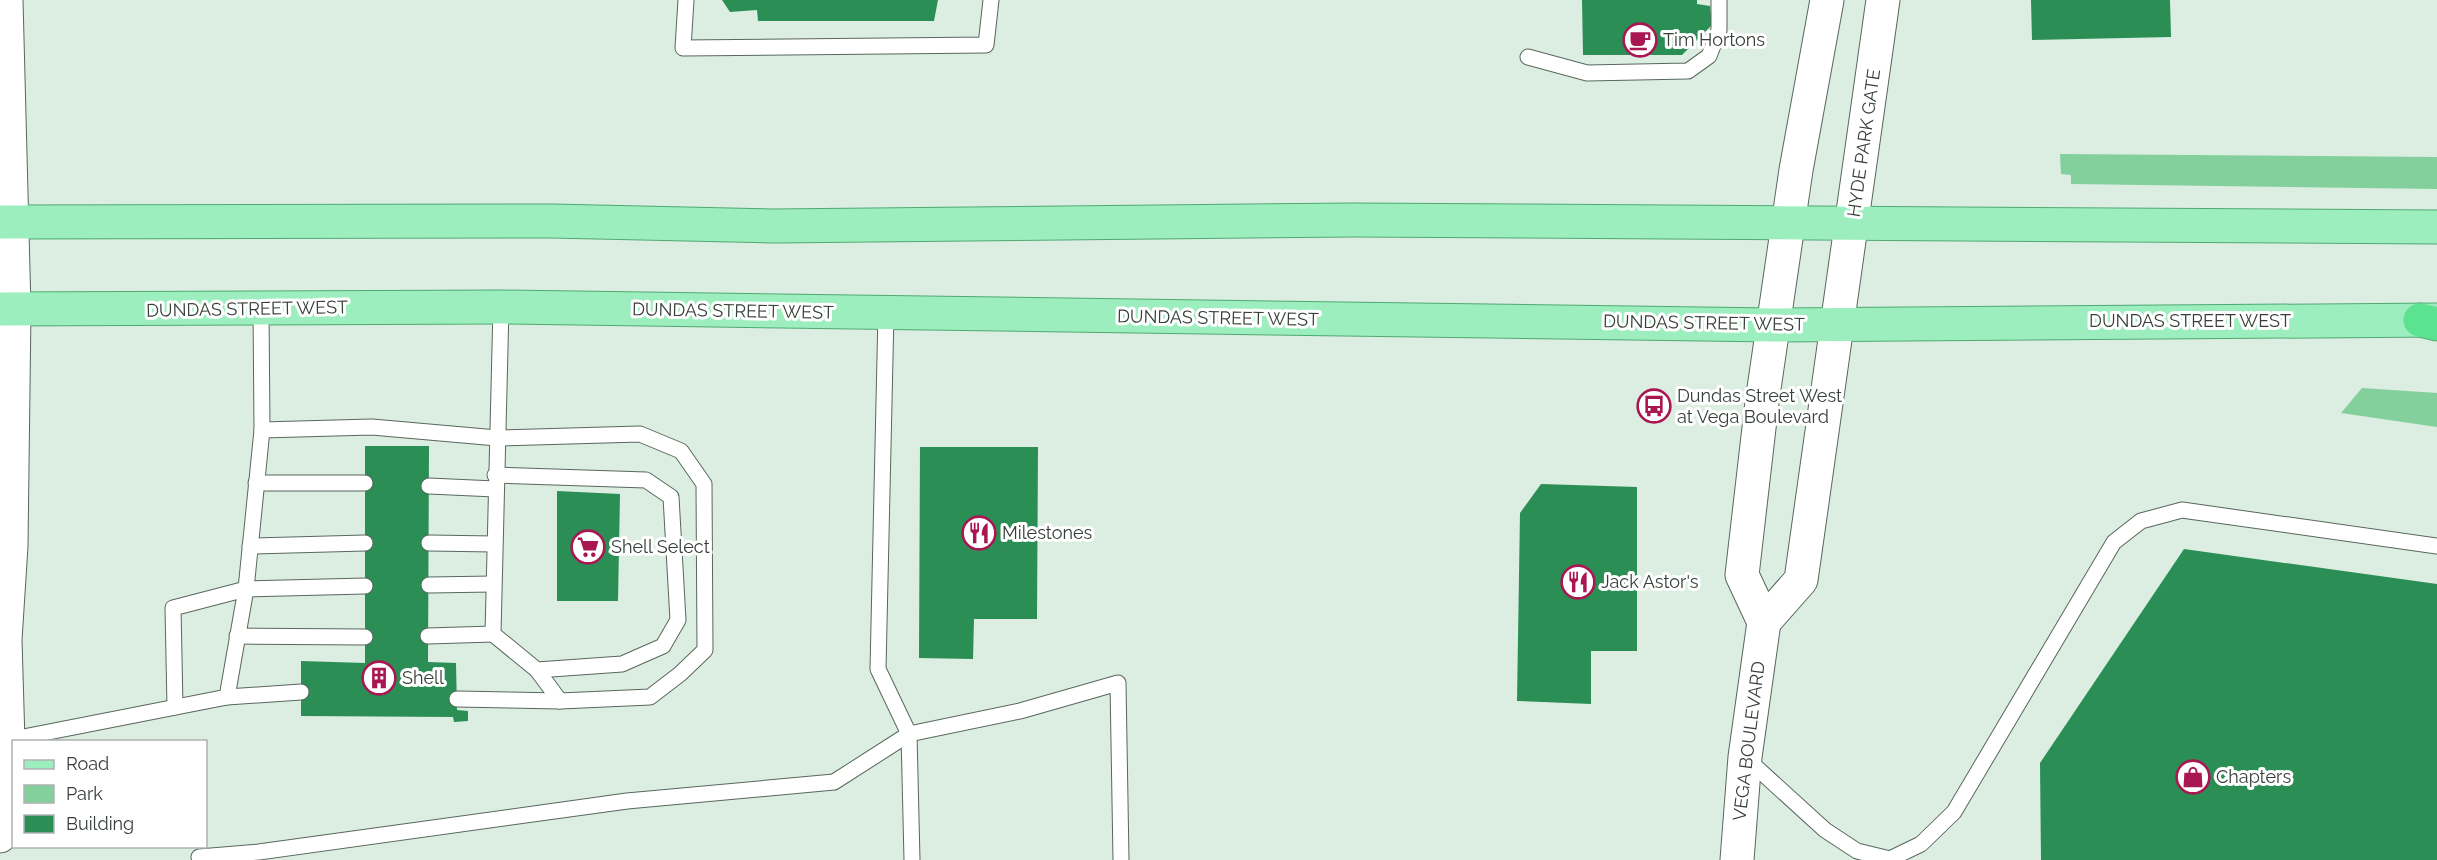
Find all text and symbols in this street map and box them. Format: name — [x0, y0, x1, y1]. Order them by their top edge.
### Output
cafe icon: Tim Hortons — [1622, 22, 1658, 58]
place label: Tim Hortons — [1663, 29, 1765, 50]
street label: HYDE PARK GATE — [1843, 67, 1884, 218]
street label: DUNDAS STREET WEST — [146, 296, 348, 321]
street label: DUNDAS STREET WEST — [632, 298, 834, 323]
street label: DUNDAS STREET WEST — [1117, 305, 1319, 330]
street label: DUNDAS STREET WEST — [1603, 310, 1805, 335]
street label: DUNDAS STREET WEST — [2089, 310, 2291, 331]
place label: Dundas Street West at Vega Boulevard — [1677, 385, 1842, 427]
bus stop icon: Dundas Street West at Vega Boulevard — [1636, 388, 1672, 424]
restaurant icon: Milestones — [961, 515, 997, 551]
place label: Milestones — [1002, 522, 1093, 543]
supermarket icon: Shell Select — [570, 529, 606, 565]
place label: Shell Select — [611, 536, 710, 557]
restaurant icon: Jack Astor's — [1560, 564, 1596, 600]
place label: Jack Astor's — [1601, 571, 1699, 592]
building icon: Shell — [361, 660, 397, 696]
street label: VEGA BOULEVARD — [1728, 660, 1769, 822]
place label: Shell — [402, 667, 444, 688]
legend — [12, 740, 207, 848]
text: Road — [66, 753, 109, 774]
shop icon: Chapters — [2175, 759, 2211, 795]
place label: Chapters — [2216, 766, 2291, 787]
text: Park — [66, 783, 103, 804]
text: Building — [66, 813, 134, 834]

